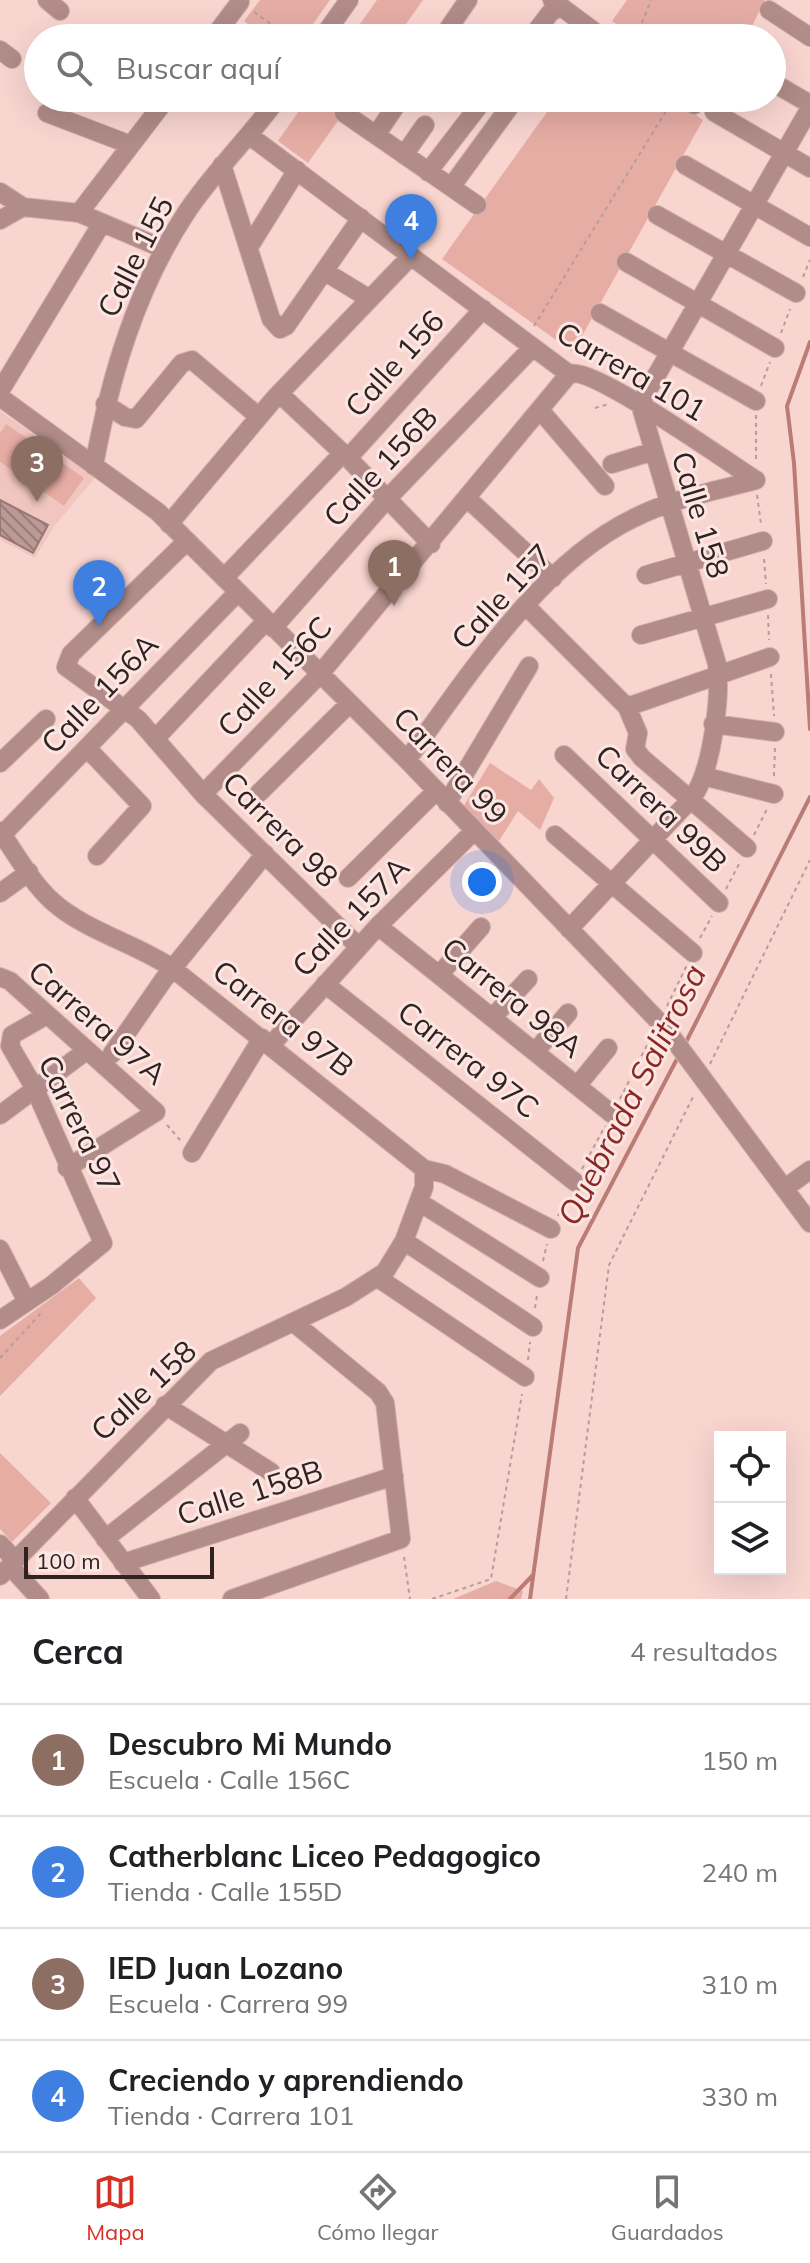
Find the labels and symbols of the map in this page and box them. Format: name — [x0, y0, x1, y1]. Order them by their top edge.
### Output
street label: Calle 155 — [89, 190, 182, 323]
pin: 4 — [385, 194, 437, 260]
street label: Calle 156 — [336, 302, 452, 425]
street label: Carrera 101 — [550, 313, 713, 429]
street label: Calle 156B — [315, 398, 446, 534]
pin: 3 — [11, 436, 63, 502]
street label: Calle 158 — [664, 447, 738, 583]
street label: Calle 157 — [443, 536, 560, 657]
pin: 1 — [368, 540, 420, 606]
pin: 2 — [73, 560, 125, 626]
street label: Calle 156C — [209, 608, 340, 744]
street label: Calle 156A — [33, 625, 166, 761]
street label: Carrera 99 — [385, 699, 516, 832]
street label: Carrera 99B — [588, 736, 736, 881]
street label: Carrera 98 — [215, 763, 347, 895]
street label: Calle 157A — [284, 848, 417, 984]
your location — [462, 862, 502, 902]
street label: Carrera 98A — [434, 929, 591, 1066]
street label: Carrera 97B — [205, 951, 362, 1085]
street label: Carrera 97A — [21, 952, 174, 1093]
water label: Quebrada Salitrosa — [548, 957, 714, 1232]
street label: Carrera 97C — [390, 992, 547, 1126]
street label: Carrera 97 — [30, 1048, 130, 1199]
street label: Calle 158 — [83, 1332, 204, 1449]
street label: Calle 158B — [172, 1451, 327, 1533]
scale bar — [24, 1543, 214, 1579]

